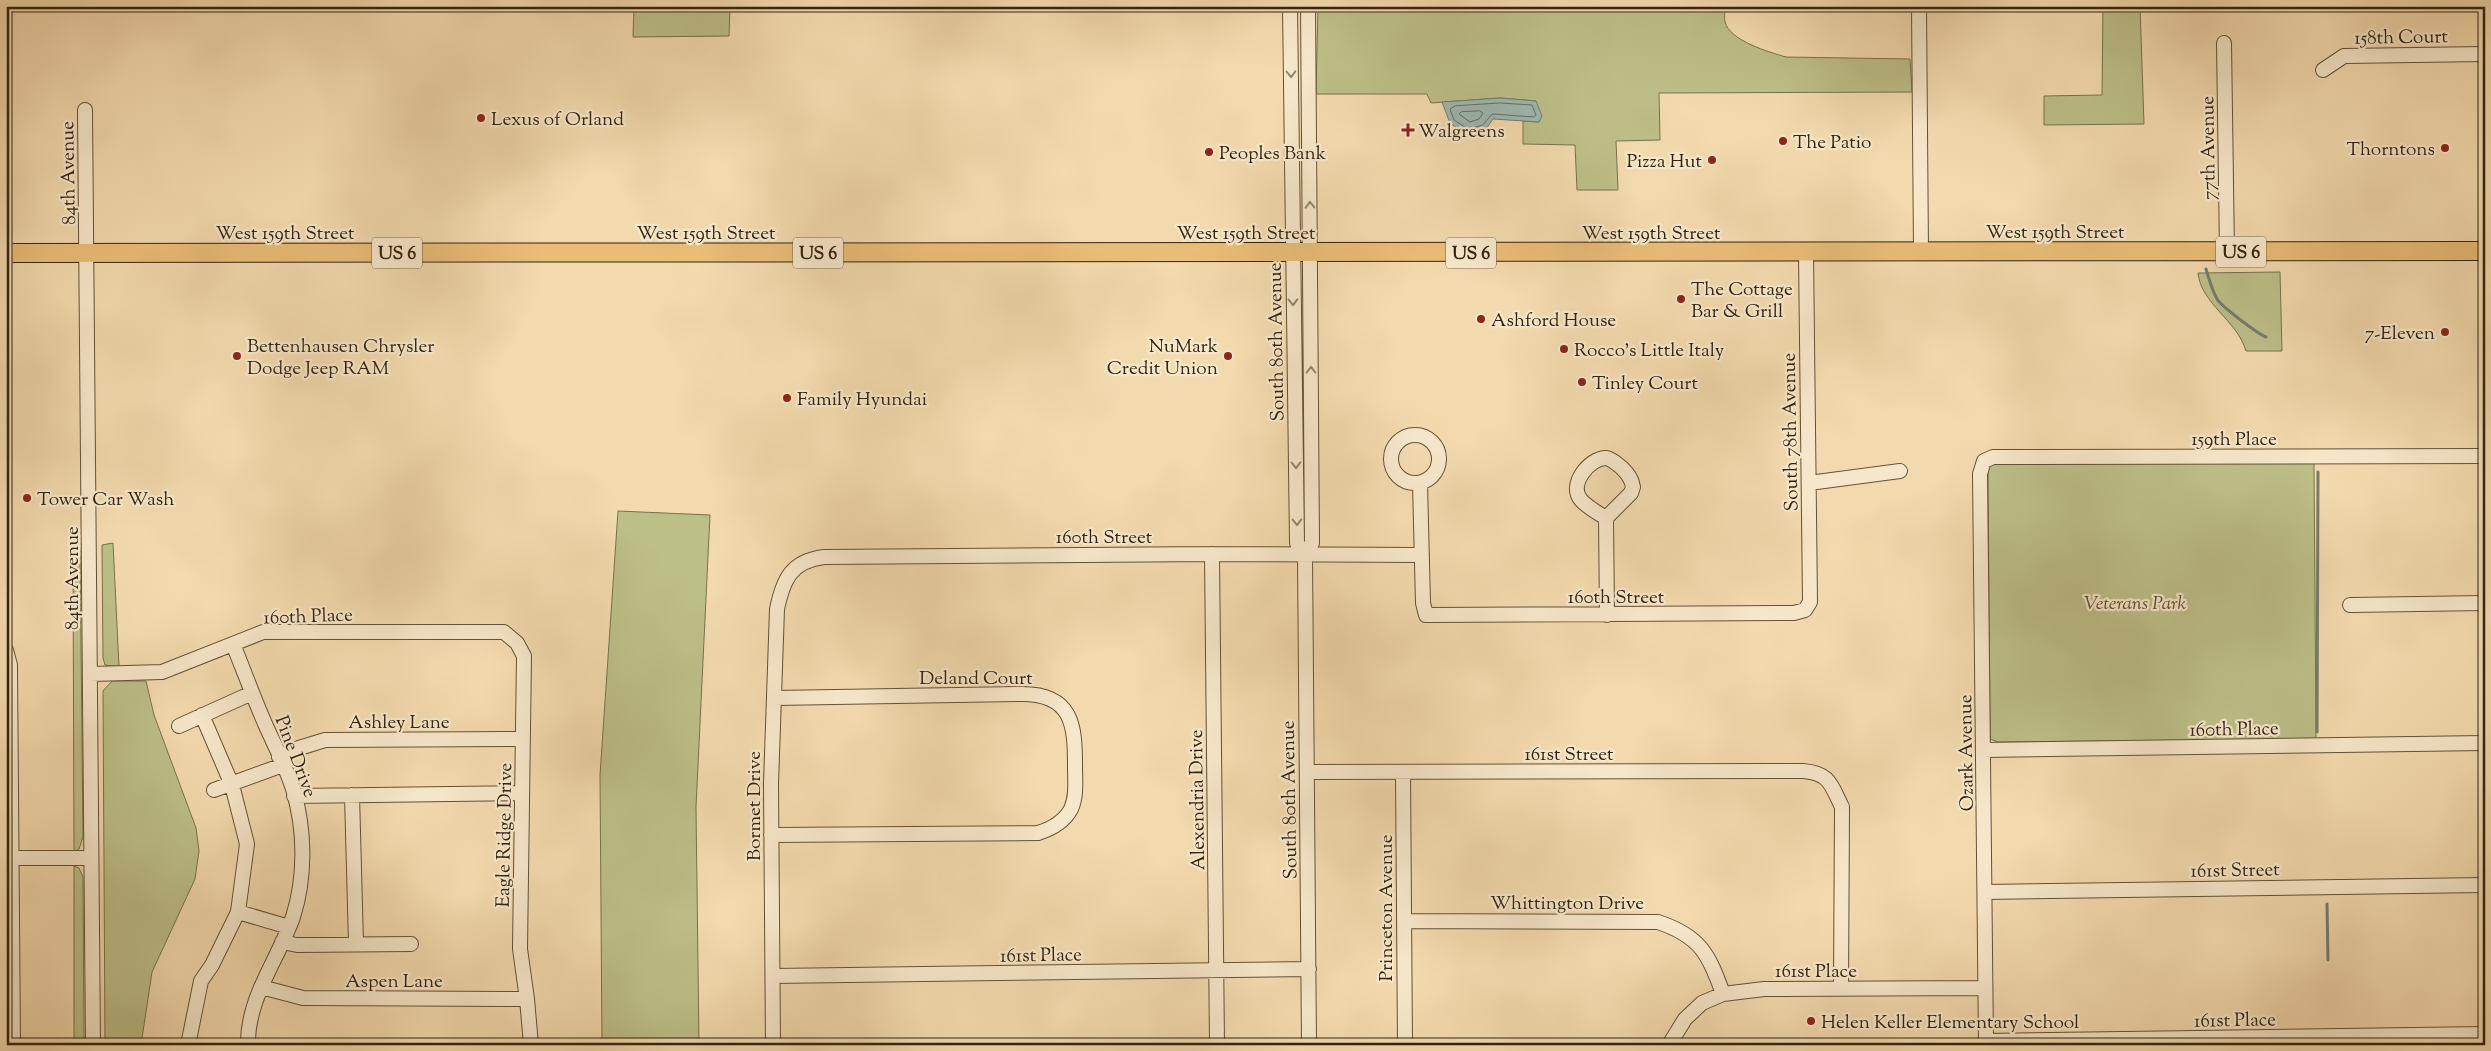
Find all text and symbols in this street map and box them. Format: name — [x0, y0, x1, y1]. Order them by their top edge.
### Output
street label: 158th Court — [2354, 24, 2449, 53]
one-way arrow — [1286, 70, 1296, 78]
street label: 77th Avenue — [2195, 95, 2224, 200]
place label: Lexus of Orland — [491, 107, 624, 134]
marker: Lexus of Orland — [475, 112, 487, 124]
place label: Walgreens — [1418, 119, 1505, 146]
street label: 84th Avenue — [55, 121, 84, 225]
marker: Walgreens — [1402, 124, 1414, 136]
place label: The Patio — [1793, 130, 1871, 157]
marker: The Patio — [1777, 135, 1789, 147]
place label: Thorntons — [2347, 137, 2435, 164]
place label: Peoples Bank — [1219, 141, 1327, 168]
marker: Thorntons — [2439, 142, 2451, 154]
marker: Peoples Bank — [1203, 146, 1215, 158]
place label: Pizza Hut — [1627, 149, 1702, 176]
marker: Pizza Hut — [1706, 154, 1718, 166]
one-way arrow — [1305, 201, 1315, 208]
street label: West 159th Street — [1986, 220, 2125, 247]
street label: West 159th Street — [216, 221, 355, 248]
street label: West 159th Street — [637, 221, 776, 248]
street label: West 159th Street — [1177, 221, 1316, 248]
street label: West 159th Street — [1582, 221, 1721, 248]
road number: US 6 — [2216, 236, 2266, 268]
road number: US 6 — [372, 238, 422, 268]
road number: US 6 — [793, 238, 843, 268]
road number: US 6 — [1446, 238, 1496, 268]
street label: South 80th Avenue — [1263, 262, 1292, 422]
place label: The Cottage Bar & Grill — [1691, 277, 1793, 326]
marker: The Cottage Bar & Grill — [1675, 293, 1687, 305]
one-way arrow — [1288, 299, 1298, 307]
place label: Ashford House — [1491, 308, 1616, 335]
marker: Ashford House — [1475, 313, 1487, 325]
place label: 7-Eleven — [2365, 321, 2435, 348]
marker: 7-Eleven — [2439, 326, 2451, 338]
place label: Bettenhausen Chrysler Dodge Jeep RAM — [247, 334, 434, 383]
place label: NuMark Credit Union — [1107, 334, 1219, 383]
place label: Rocco's Little Italy — [1574, 338, 1725, 365]
marker: Rocco's Little Italy — [1558, 343, 1570, 355]
marker: Bettenhausen Chrysler Dodge Jeep RAM — [231, 350, 243, 362]
marker: NuMark Credit Union — [1222, 350, 1234, 362]
street label: South 78th Avenue — [1777, 352, 1806, 511]
one-way arrow — [1306, 366, 1316, 374]
place label: Tinley Court — [1592, 371, 1698, 398]
marker: Tinley Court — [1576, 376, 1588, 388]
place label: Family Hyundai — [797, 387, 927, 414]
marker: Family Hyundai — [781, 392, 793, 404]
street label: 159th Place — [2191, 427, 2277, 454]
one-way arrow — [1291, 462, 1301, 469]
place label: Tower Car Wash — [37, 487, 174, 514]
marker: Tower Car Wash — [21, 492, 33, 504]
one-way arrow — [1292, 518, 1302, 526]
street label: 160th Street — [1056, 525, 1153, 552]
street label: 84th Avenue — [60, 526, 87, 630]
street label: 160th Street — [1568, 585, 1665, 612]
park label: Veterans Park — [2084, 591, 2186, 618]
street label: 160th Place — [263, 602, 353, 633]
street label: Deland Court — [919, 666, 1033, 693]
street label: Ozark Avenue — [1953, 694, 1982, 812]
street label: Ashley Lane — [348, 710, 450, 737]
street label: Pine Drive — [267, 712, 323, 802]
street label: 160th Place — [2189, 716, 2279, 745]
street label: South 80th Avenue — [1276, 720, 1305, 880]
street label: Alexendria Drive — [1184, 729, 1213, 871]
street label: 161st Street — [1524, 742, 1614, 769]
street label: Bormet Drive — [742, 751, 769, 861]
street label: Eagle Ridge Drive — [491, 762, 520, 908]
street label: Princeton Avenue — [1374, 834, 1401, 982]
street label: 161st Street — [2190, 857, 2280, 886]
street label: Whittington Drive — [1490, 891, 1644, 918]
street label: 161st Place — [1000, 942, 1082, 971]
street label: 161st Place — [1775, 959, 1857, 986]
street label: Aspen Lane — [345, 969, 443, 996]
street label: 161st Place — [2194, 1007, 2276, 1036]
place label: Helen Keller Elementary School — [1821, 1010, 2079, 1037]
marker: Helen Keller Elementary School — [1805, 1015, 1817, 1027]

